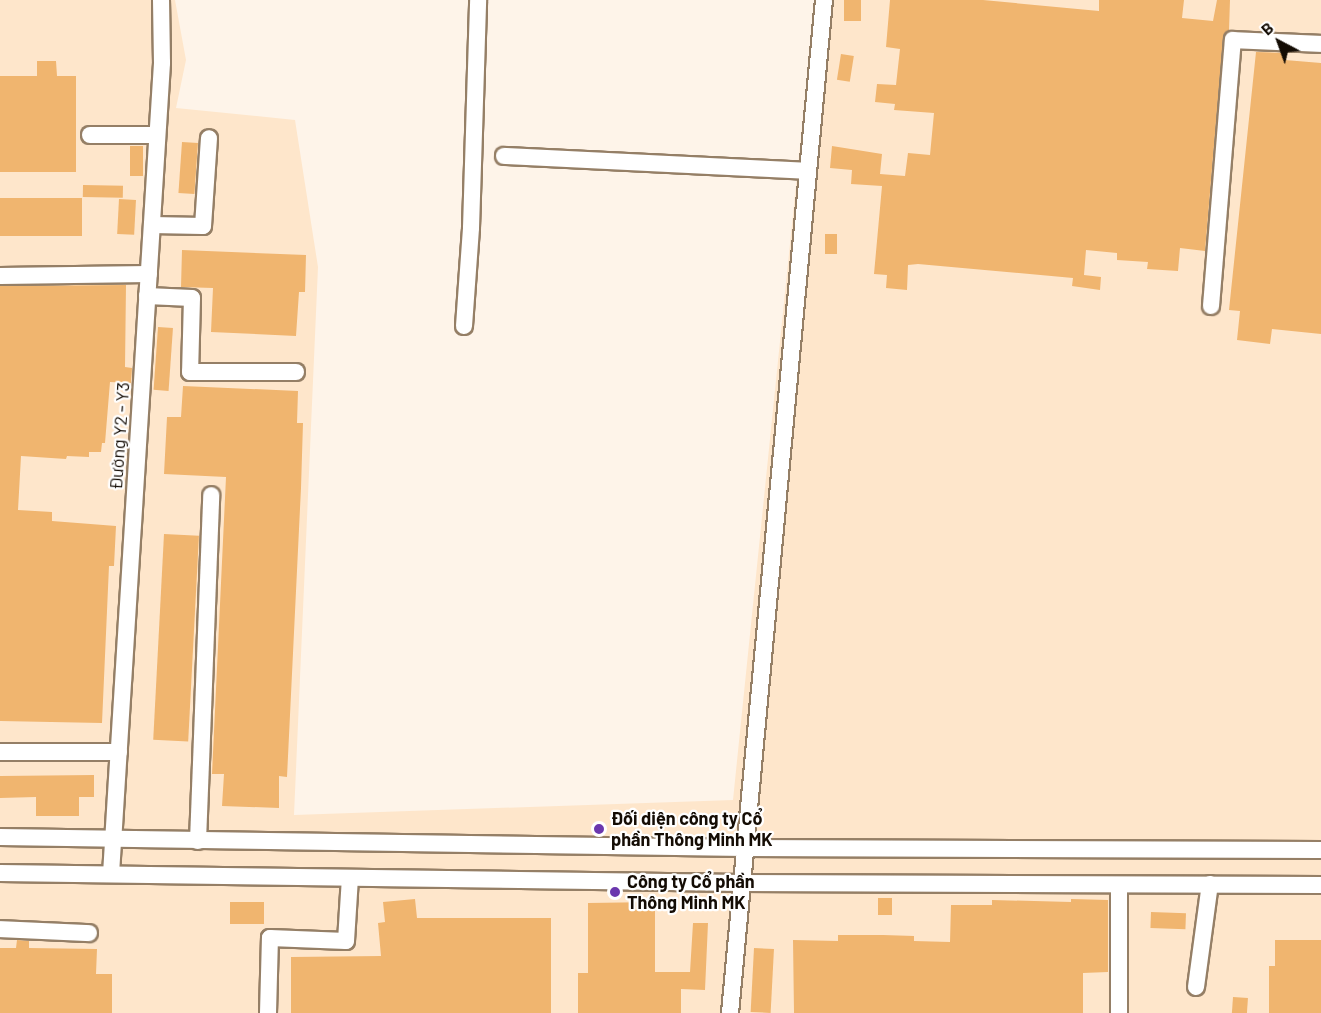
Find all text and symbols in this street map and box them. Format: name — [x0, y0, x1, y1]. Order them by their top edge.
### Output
north arrow — [1249, 12, 1309, 72]
text: B — [1257, 18, 1277, 38]
street label: Đường Y2 - Y3 — [104, 381, 134, 491]
place label: Đối diện công ty Cổ phần Thông Minh MK — [611, 808, 773, 850]
marker: Đối diện công ty Cổ phần Thông Minh MK — [592, 822, 606, 836]
place label: Công ty Cổ phần Thông Minh MK — [627, 871, 755, 914]
marker: Công ty Cổ phần Thông Minh MK — [608, 885, 622, 899]

